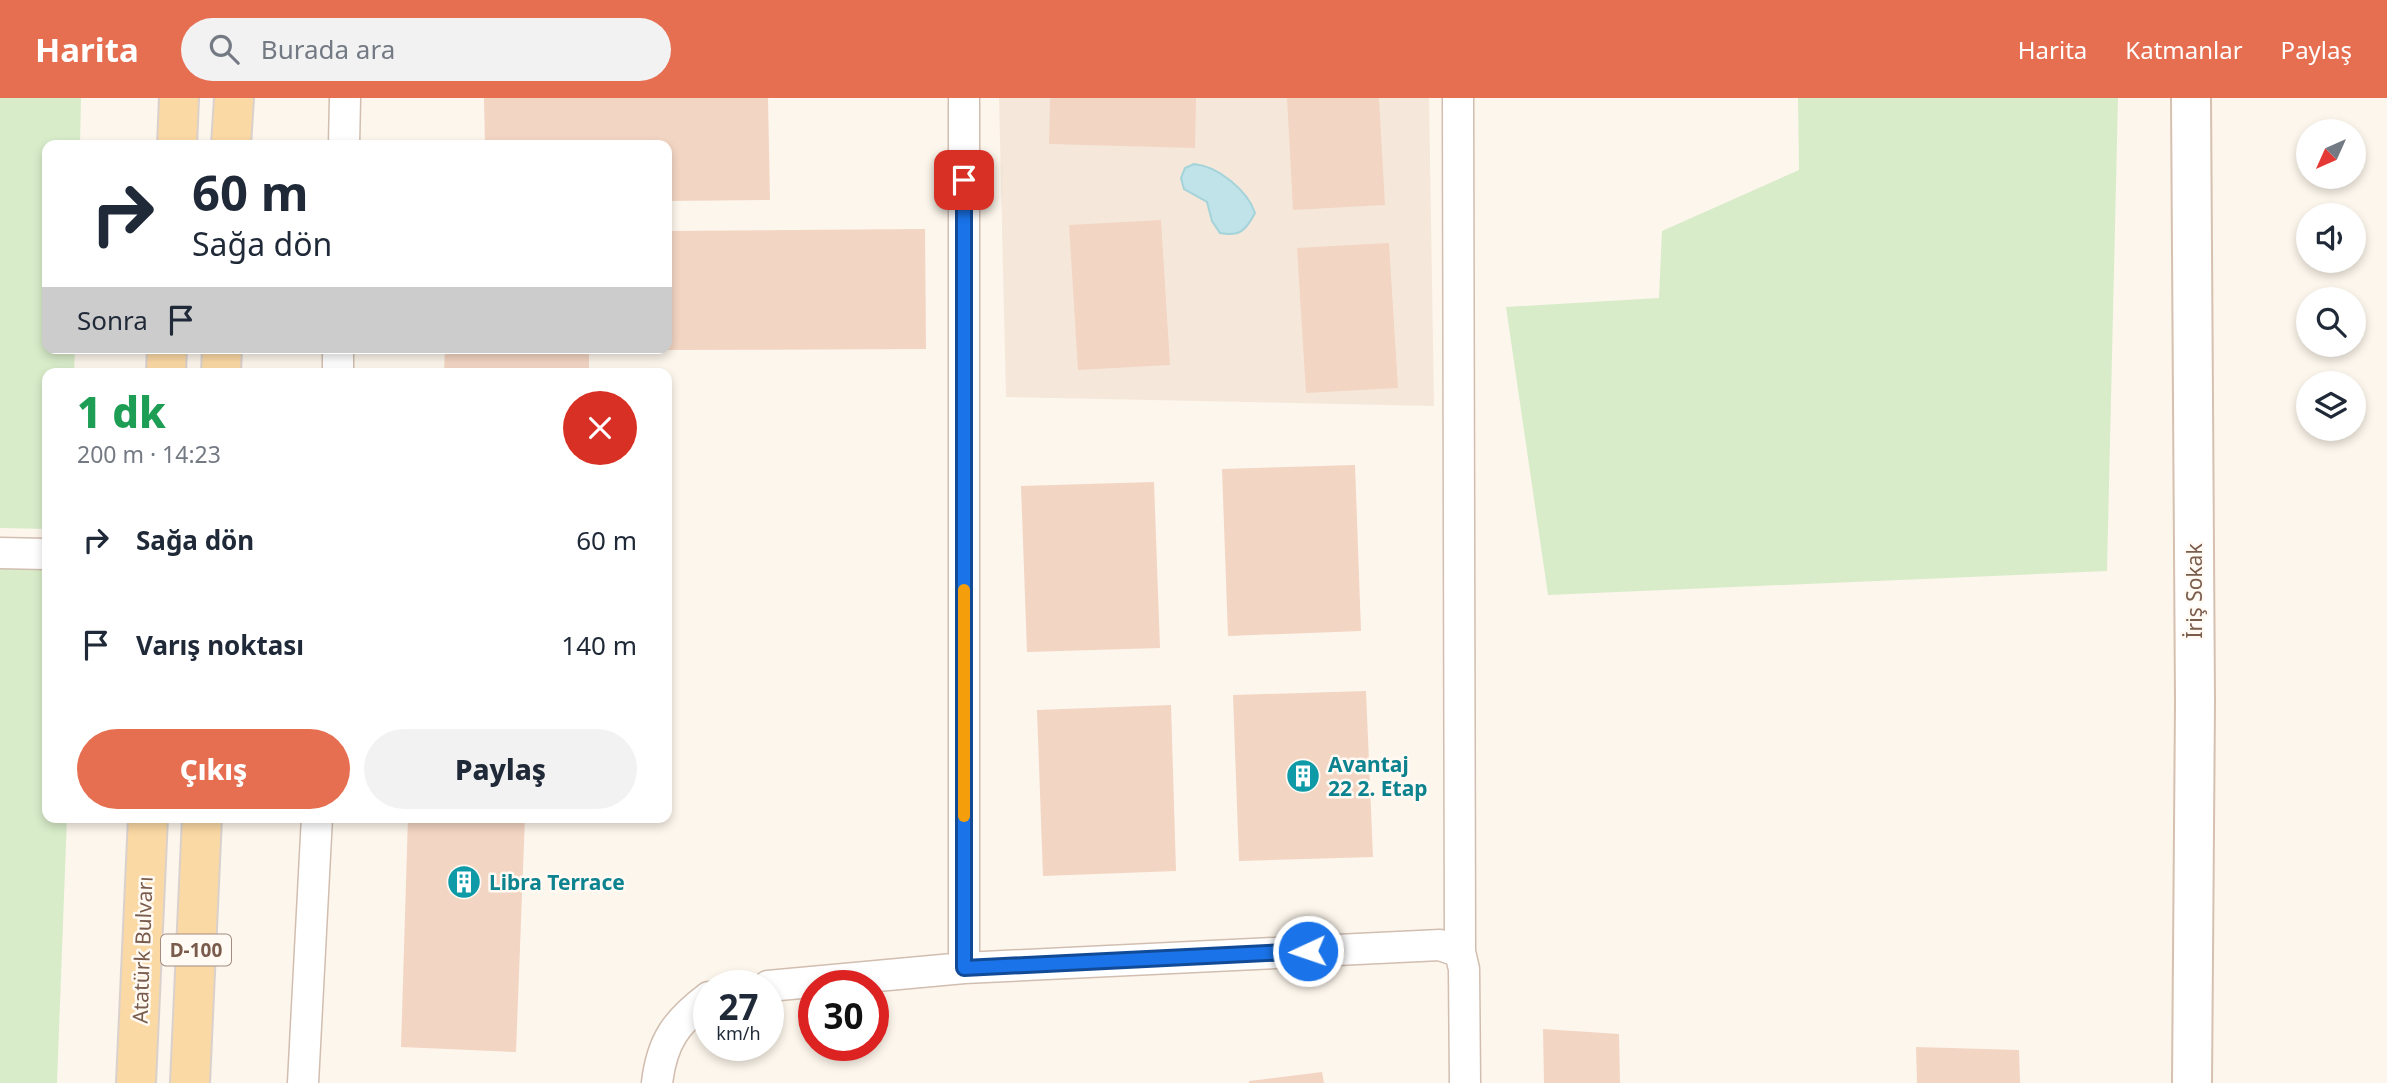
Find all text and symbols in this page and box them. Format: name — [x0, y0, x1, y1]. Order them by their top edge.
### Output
search box — [181, 18, 671, 81]
text: Harita — [35, 27, 139, 72]
icon: search — [205, 30, 243, 68]
text: Burada ara — [261, 31, 395, 67]
text: Harita — [2018, 33, 2087, 66]
text: Katmanlar — [2125, 33, 2243, 66]
text: Paylaş — [2281, 33, 2352, 66]
north arrow — [2296, 119, 2366, 189]
map controls — [2296, 119, 2366, 441]
pin — [934, 150, 994, 210]
text: 60 m — [192, 159, 309, 225]
icon: arrive — [945, 161, 983, 199]
icon: right — [77, 168, 168, 259]
button: sound — [2296, 203, 2366, 273]
text: Sağa dön — [192, 222, 332, 265]
button: search — [2296, 287, 2366, 357]
icon: arrive — [162, 301, 200, 339]
text: Sonra — [77, 302, 148, 338]
button: layers — [2296, 371, 2366, 441]
text: 1 dk — [77, 383, 166, 440]
button: close — [563, 391, 637, 465]
text: 200 m · 14:23 — [77, 438, 221, 470]
icon: right — [77, 521, 115, 559]
text: Sağa dön — [136, 522, 254, 558]
text: 60 m — [576, 522, 637, 558]
street label: İriş Sokak — [2180, 543, 2208, 639]
icon: arrive — [77, 626, 115, 664]
text: Varış noktası — [136, 627, 304, 663]
text: 140 m — [561, 627, 637, 663]
button: Çıkış — [77, 729, 350, 809]
button: Paylaş — [364, 729, 637, 809]
place label: Avantaj 22 2. Etap — [1328, 750, 1428, 802]
building icon: Avantaj 22 2. Etap — [1284, 757, 1322, 795]
building icon: Libra Terrace — [445, 863, 483, 901]
place label: Libra Terrace — [489, 868, 625, 896]
street label: Atatürk Bulvarı — [125, 876, 159, 1024]
position arrow — [1271, 914, 1345, 988]
road number: D-100 — [161, 934, 231, 965]
speed limit sign: 30 — [798, 970, 889, 1061]
text: 27 — [718, 983, 759, 1030]
text: km/h — [716, 1021, 761, 1045]

